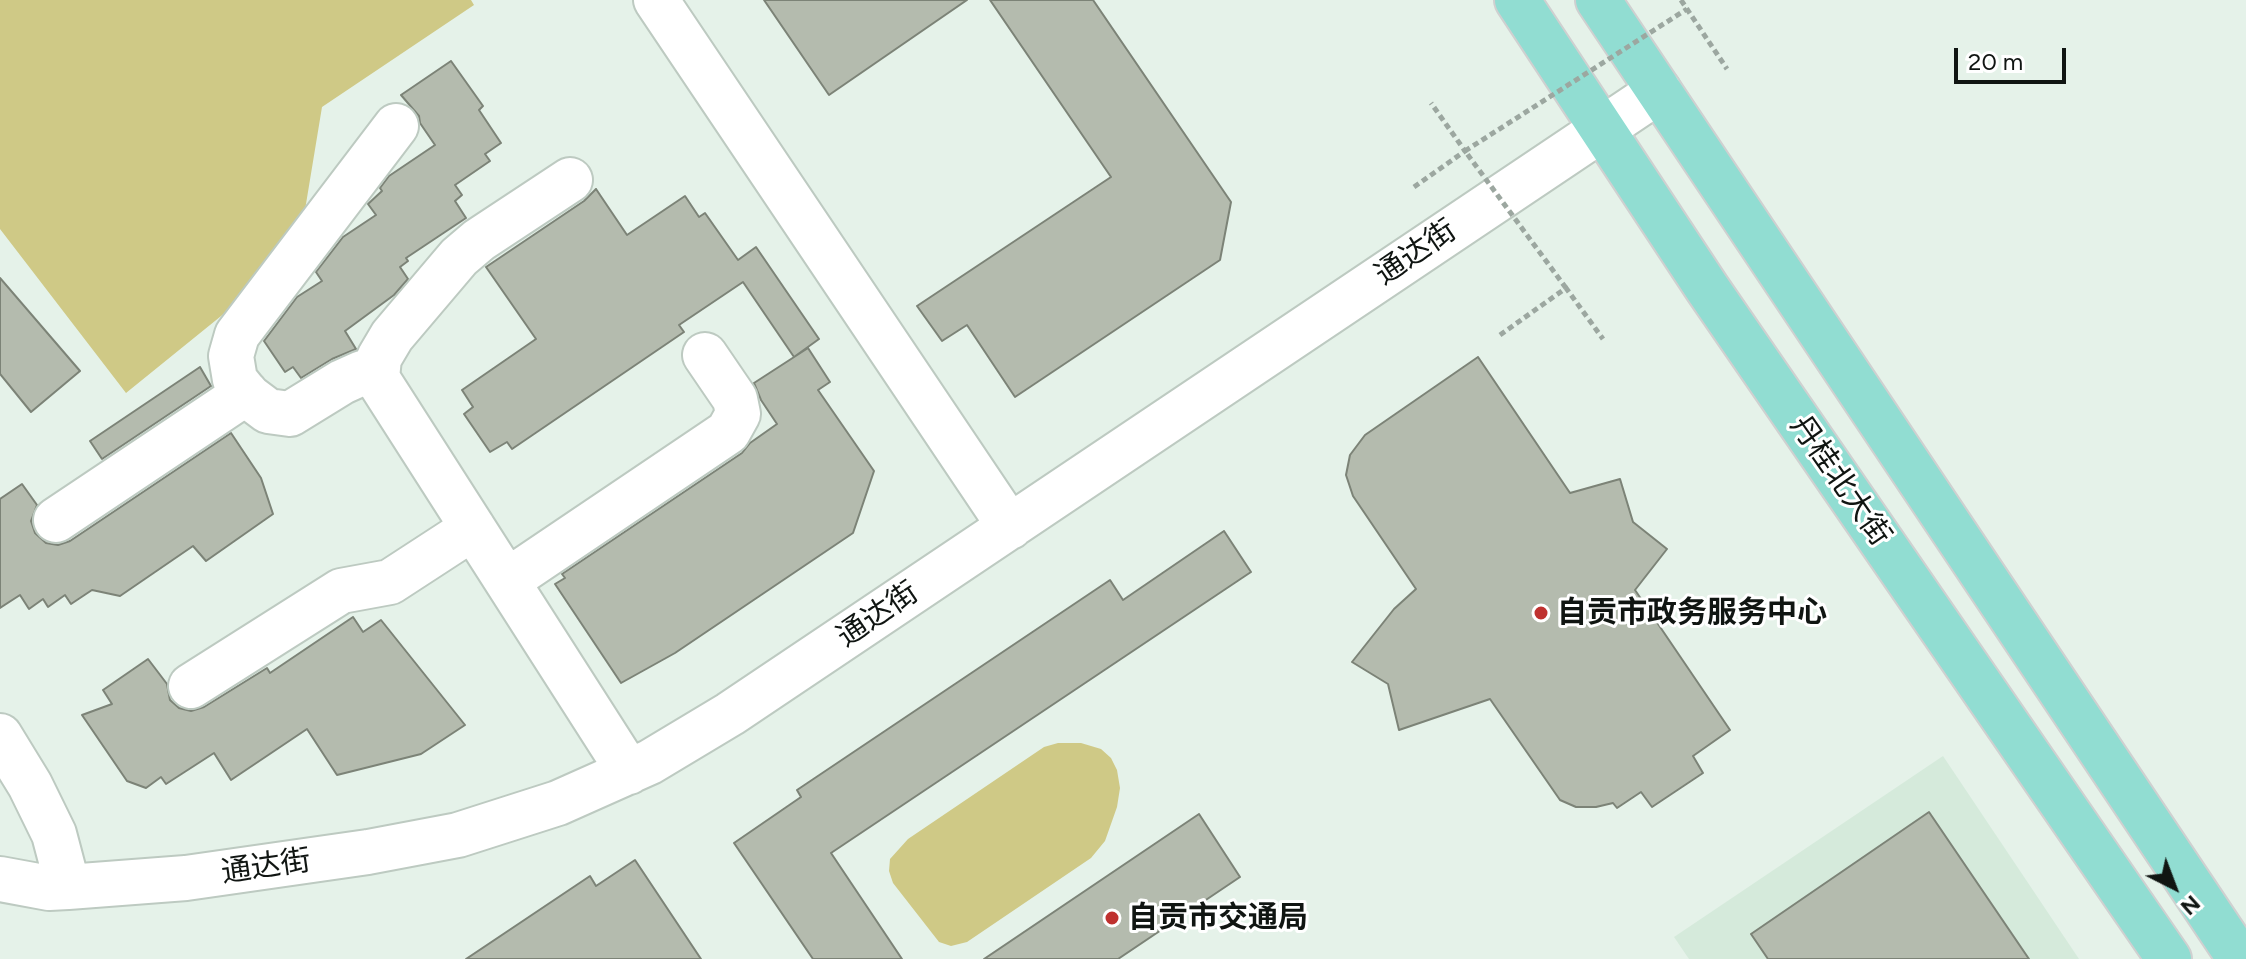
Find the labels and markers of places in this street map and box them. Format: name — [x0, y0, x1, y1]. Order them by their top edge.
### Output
place label: 自贡市政务服务中心 — [1557, 595, 1827, 631]
marker: 自贡市政务服务中心 — [1532, 604, 1550, 622]
place label: 自贡市交通局 — [1128, 900, 1308, 936]
marker: 自贡市交通局 — [1103, 909, 1121, 927]

